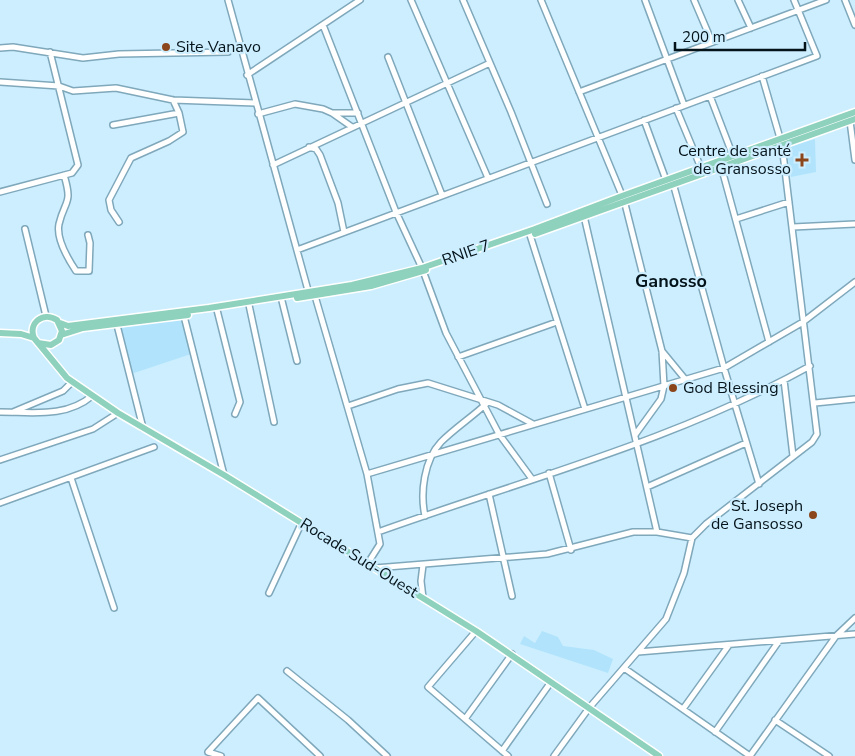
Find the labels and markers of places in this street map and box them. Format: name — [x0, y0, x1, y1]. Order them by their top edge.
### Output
place label: Site Vanavo — [176, 36, 261, 58]
marker: Site Vanavo — [160, 41, 172, 53]
place label: Centre de santé de Gransosso — [678, 140, 791, 180]
marker: Centre de santé de Gransosso — [795, 153, 809, 167]
place label: God Blessing — [683, 377, 779, 399]
marker: God Blessing — [667, 382, 679, 394]
place label: St. Joseph de Gansosso — [711, 495, 803, 535]
marker: St. Joseph de Gansosso — [807, 509, 819, 521]

